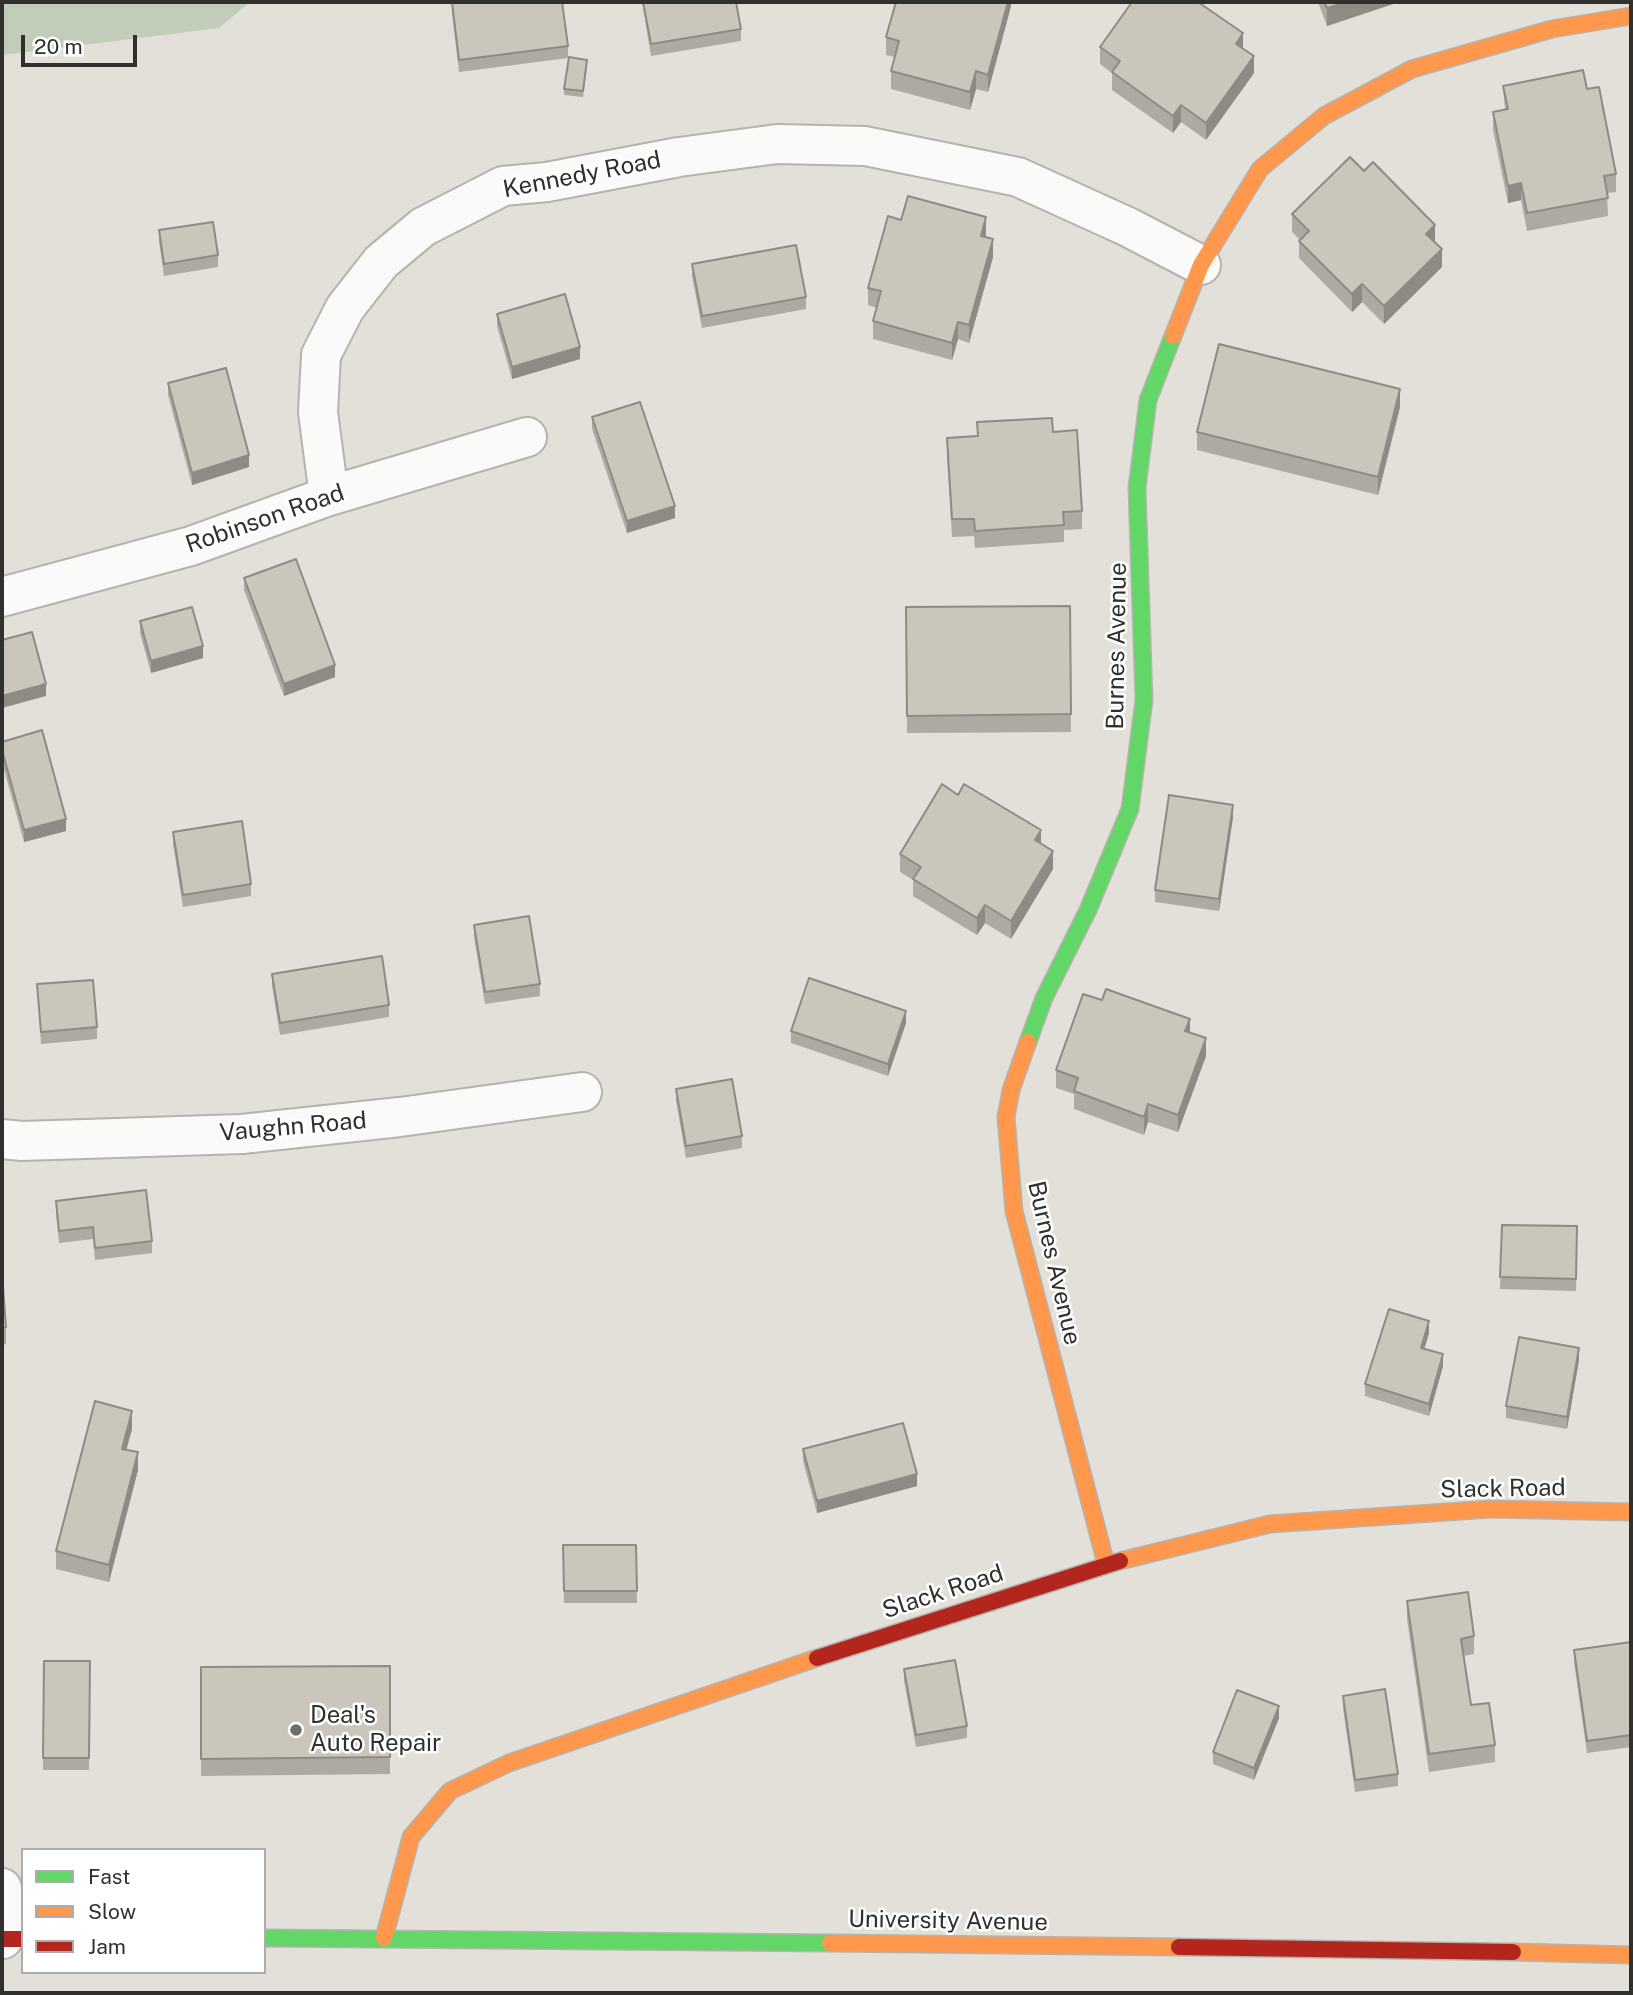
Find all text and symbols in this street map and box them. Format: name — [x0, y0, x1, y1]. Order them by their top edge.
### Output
scale bar — [24, 21, 140, 65]
text: 20 m — [34, 34, 83, 59]
street label: Kennedy Road — [501, 146, 663, 204]
street label: Robinson Road — [182, 478, 348, 560]
street label: Burnes Avenue — [1101, 562, 1133, 730]
street label: Vaughn Road — [218, 1106, 368, 1148]
street label: Burnes Avenue — [1021, 1178, 1087, 1348]
street label: Slack Road — [1440, 1474, 1566, 1504]
street label: Slack Road — [879, 1559, 1007, 1625]
place label: Deal's Auto Repair — [310, 1702, 442, 1758]
marker: Deal's Auto Repair — [288, 1722, 304, 1738]
legend — [21, 1848, 266, 1974]
text: Fast — [88, 1864, 130, 1889]
text: Slow — [88, 1899, 136, 1924]
street label: University Avenue — [848, 1905, 1048, 1937]
text: Jam — [88, 1934, 126, 1959]

